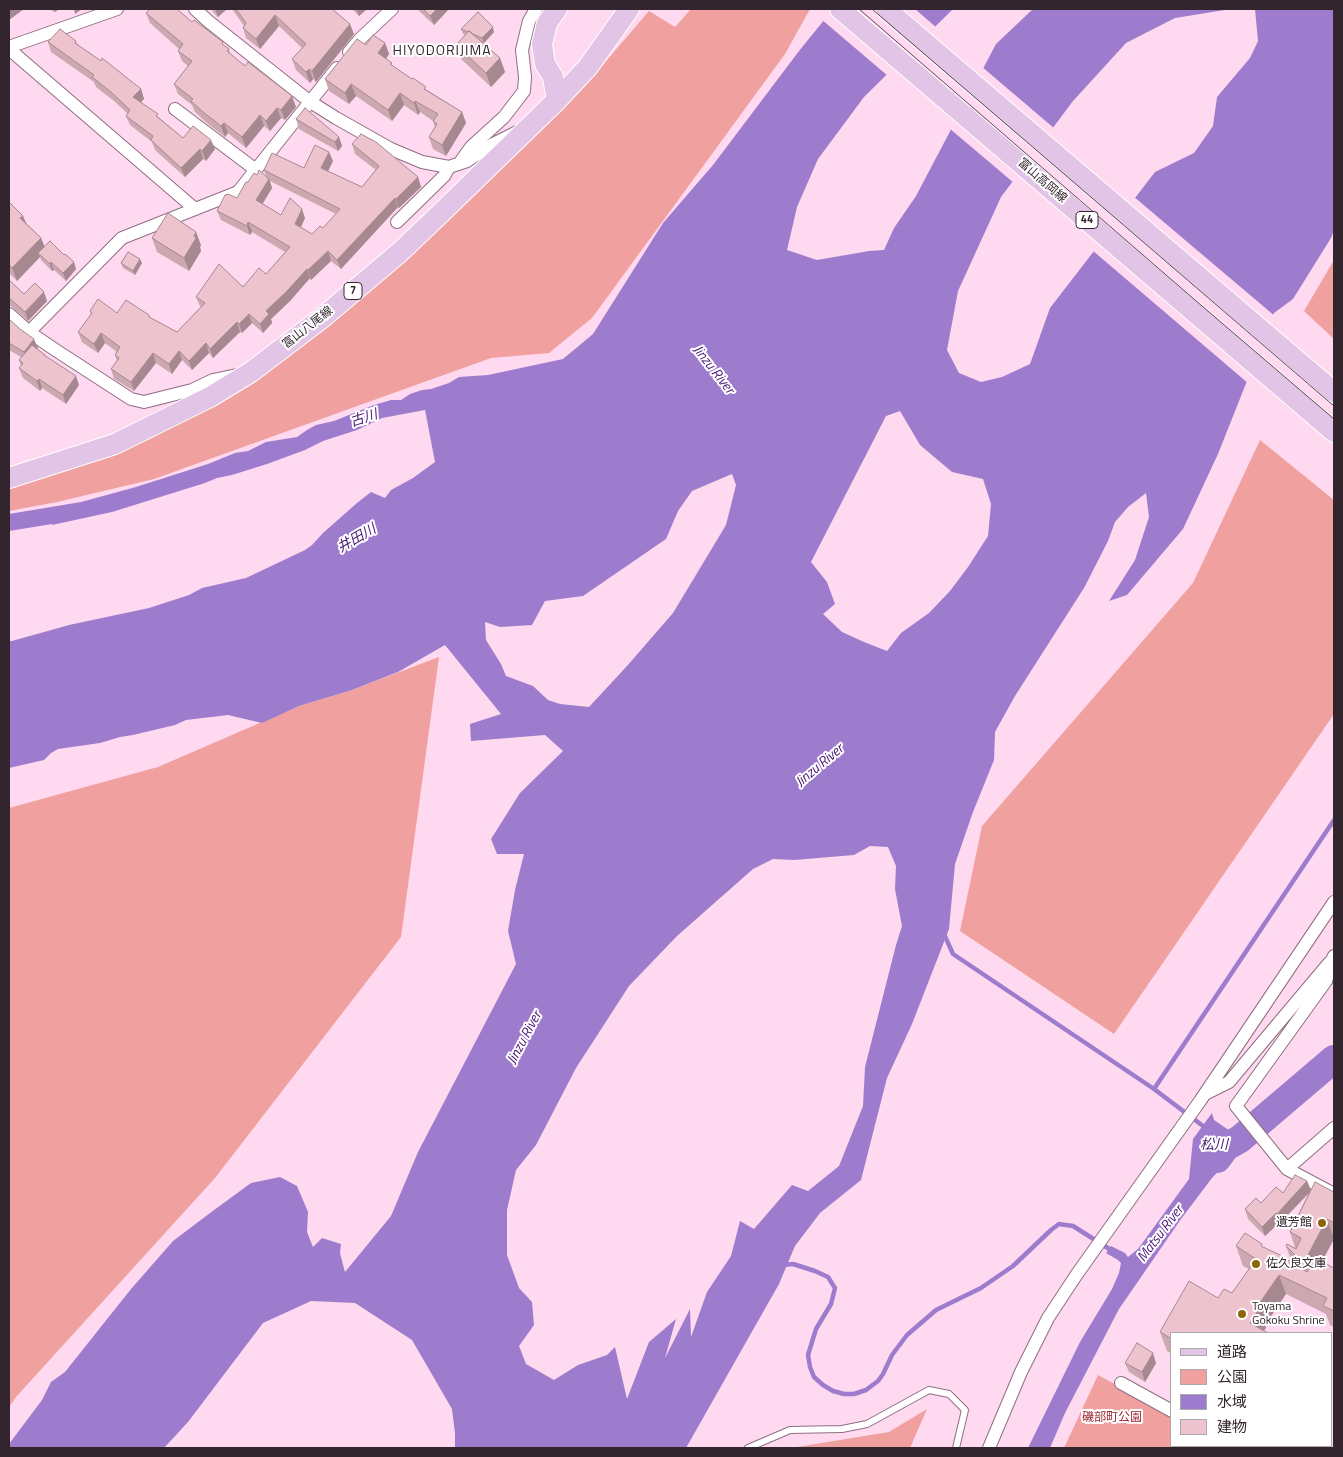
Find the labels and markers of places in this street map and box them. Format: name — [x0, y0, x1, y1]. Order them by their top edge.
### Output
place label: 遺芳館 — [1276, 1216, 1312, 1230]
marker: 遺芳館 — [1316, 1217, 1328, 1229]
place label: 佐久良文庫 — [1266, 1257, 1326, 1271]
marker: 佐久良文庫 — [1250, 1258, 1262, 1270]
place label: Toyama Gokoku Shrine — [1252, 1300, 1325, 1328]
marker: Toyama Gokoku Shrine — [1236, 1308, 1248, 1320]

